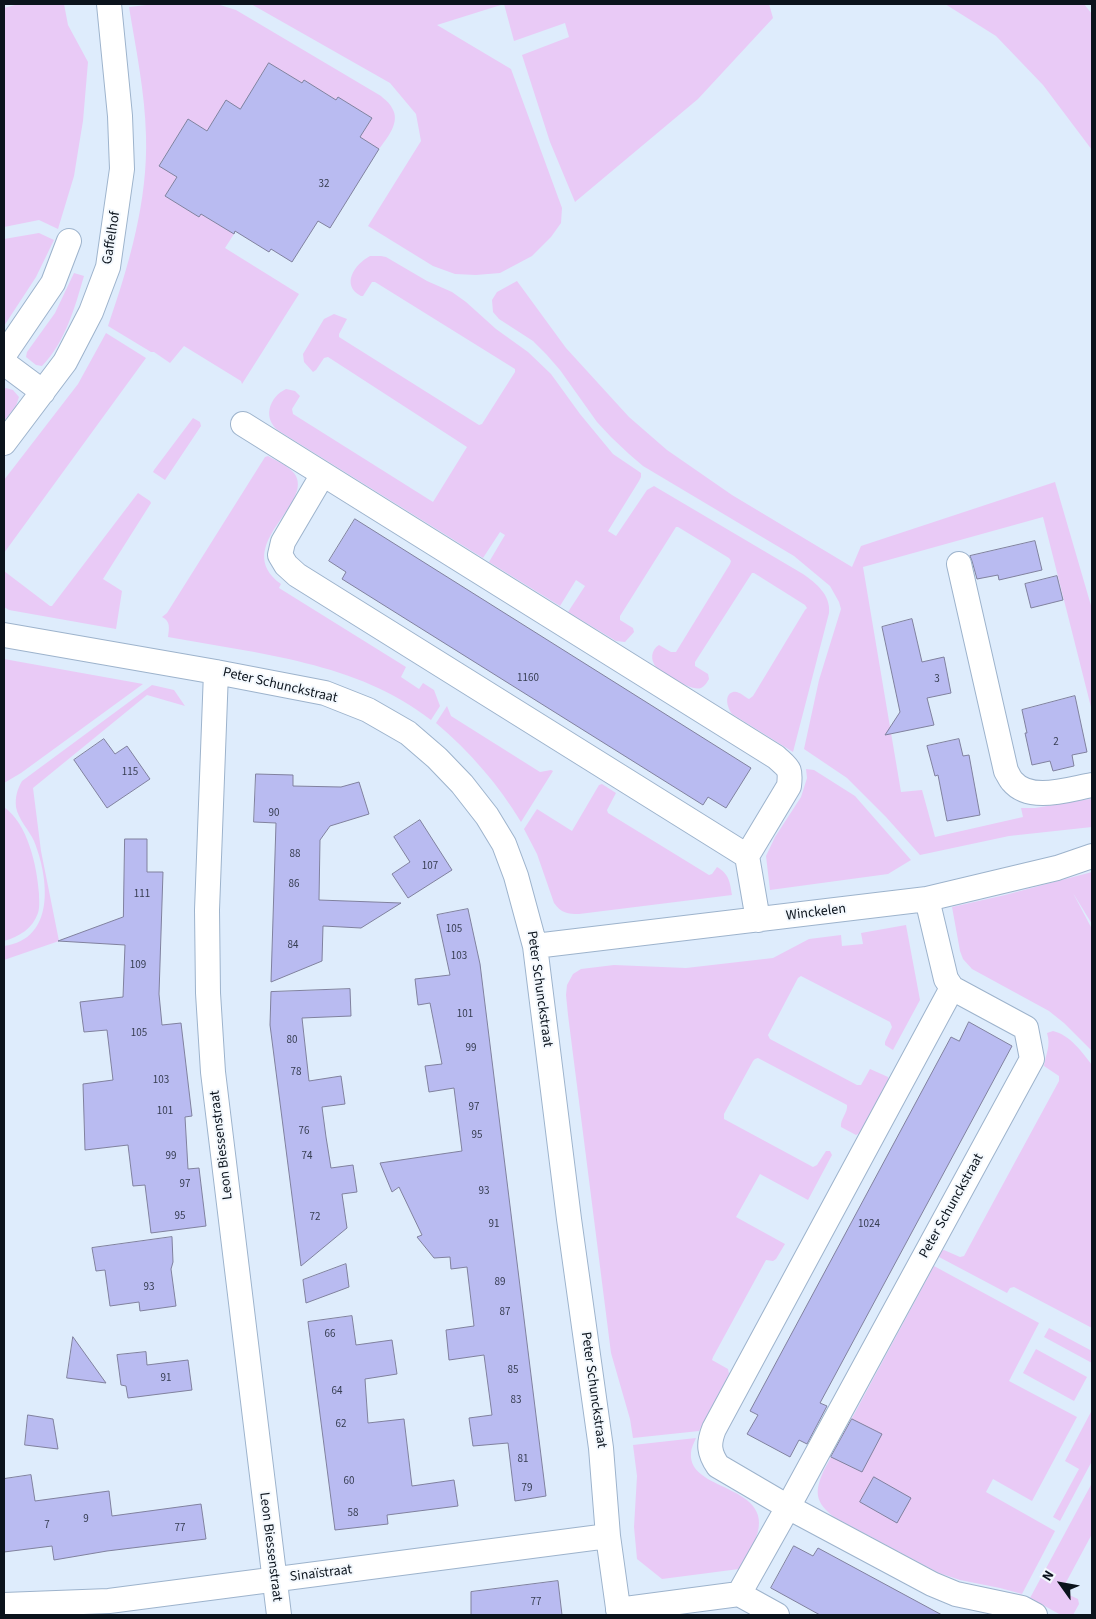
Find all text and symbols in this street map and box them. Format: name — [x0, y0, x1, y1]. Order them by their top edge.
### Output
house number: 32 — [319, 178, 329, 192]
street label: Gaffelhof — [100, 210, 124, 266]
street label: Peter Schunckstraat — [221, 665, 339, 707]
house number: 1160 — [517, 672, 539, 686]
house number: 3 — [934, 673, 940, 687]
house number: 2 — [1053, 736, 1059, 750]
house number: 115 — [122, 766, 138, 780]
house number: 90 — [269, 807, 279, 821]
house number: 88 — [290, 848, 300, 862]
house number: 107 — [422, 860, 438, 874]
house number: 86 — [289, 878, 299, 892]
house number: 111 — [134, 888, 150, 902]
street label: Winckelen — [785, 901, 847, 925]
house number: 105 — [446, 923, 462, 937]
street label: Peter Schunckstraat — [523, 930, 555, 1048]
house number: 84 — [288, 939, 298, 953]
house number: 103 — [451, 950, 467, 964]
house number: 109 — [130, 959, 146, 973]
house number: 101 — [457, 1008, 473, 1022]
house number: 105 — [131, 1027, 147, 1041]
house number: 80 — [287, 1034, 297, 1048]
house number: 99 — [466, 1042, 476, 1056]
house number: 78 — [291, 1066, 301, 1080]
house number: 103 — [153, 1074, 169, 1088]
street label: Leon Biessenstraat — [207, 1089, 237, 1201]
house number: 97 — [469, 1101, 479, 1115]
house number: 101 — [157, 1105, 173, 1119]
house number: 76 — [299, 1125, 309, 1139]
house number: 95 — [472, 1129, 482, 1143]
house number: 99 — [166, 1150, 176, 1164]
house number: 74 — [302, 1150, 312, 1164]
street label: Peter Schunckstraat — [916, 1151, 988, 1261]
house number: 97 — [180, 1178, 190, 1192]
house number: 93 — [479, 1185, 489, 1199]
house number: 95 — [175, 1210, 185, 1224]
house number: 72 — [310, 1211, 320, 1225]
house number: 91 — [489, 1218, 499, 1232]
house number: 1024 — [858, 1218, 880, 1232]
house number: 89 — [495, 1276, 505, 1290]
house number: 93 — [144, 1281, 154, 1295]
house number: 87 — [500, 1306, 510, 1320]
house number: 66 — [325, 1328, 335, 1342]
street label: Peter Schunckstraat — [577, 1331, 609, 1449]
house number: 85 — [508, 1364, 518, 1378]
house number: 91 — [161, 1372, 171, 1386]
house number: 64 — [332, 1385, 342, 1399]
house number: 83 — [511, 1394, 521, 1408]
house number: 62 — [336, 1418, 346, 1432]
house number: 81 — [518, 1453, 528, 1467]
house number: 60 — [344, 1475, 354, 1489]
house number: 79 — [522, 1482, 532, 1496]
street label: Leon Biessenstraat — [255, 1491, 285, 1603]
house number: 58 — [348, 1507, 358, 1521]
house number: 9 — [83, 1513, 89, 1527]
house number: 7 — [44, 1519, 50, 1533]
house number: 77 — [175, 1522, 185, 1536]
north arrow — [1036, 1559, 1086, 1609]
street label: Sinaïstraat — [289, 1562, 353, 1586]
text: N — [1037, 1567, 1059, 1585]
house number: 77 — [531, 1596, 541, 1610]

